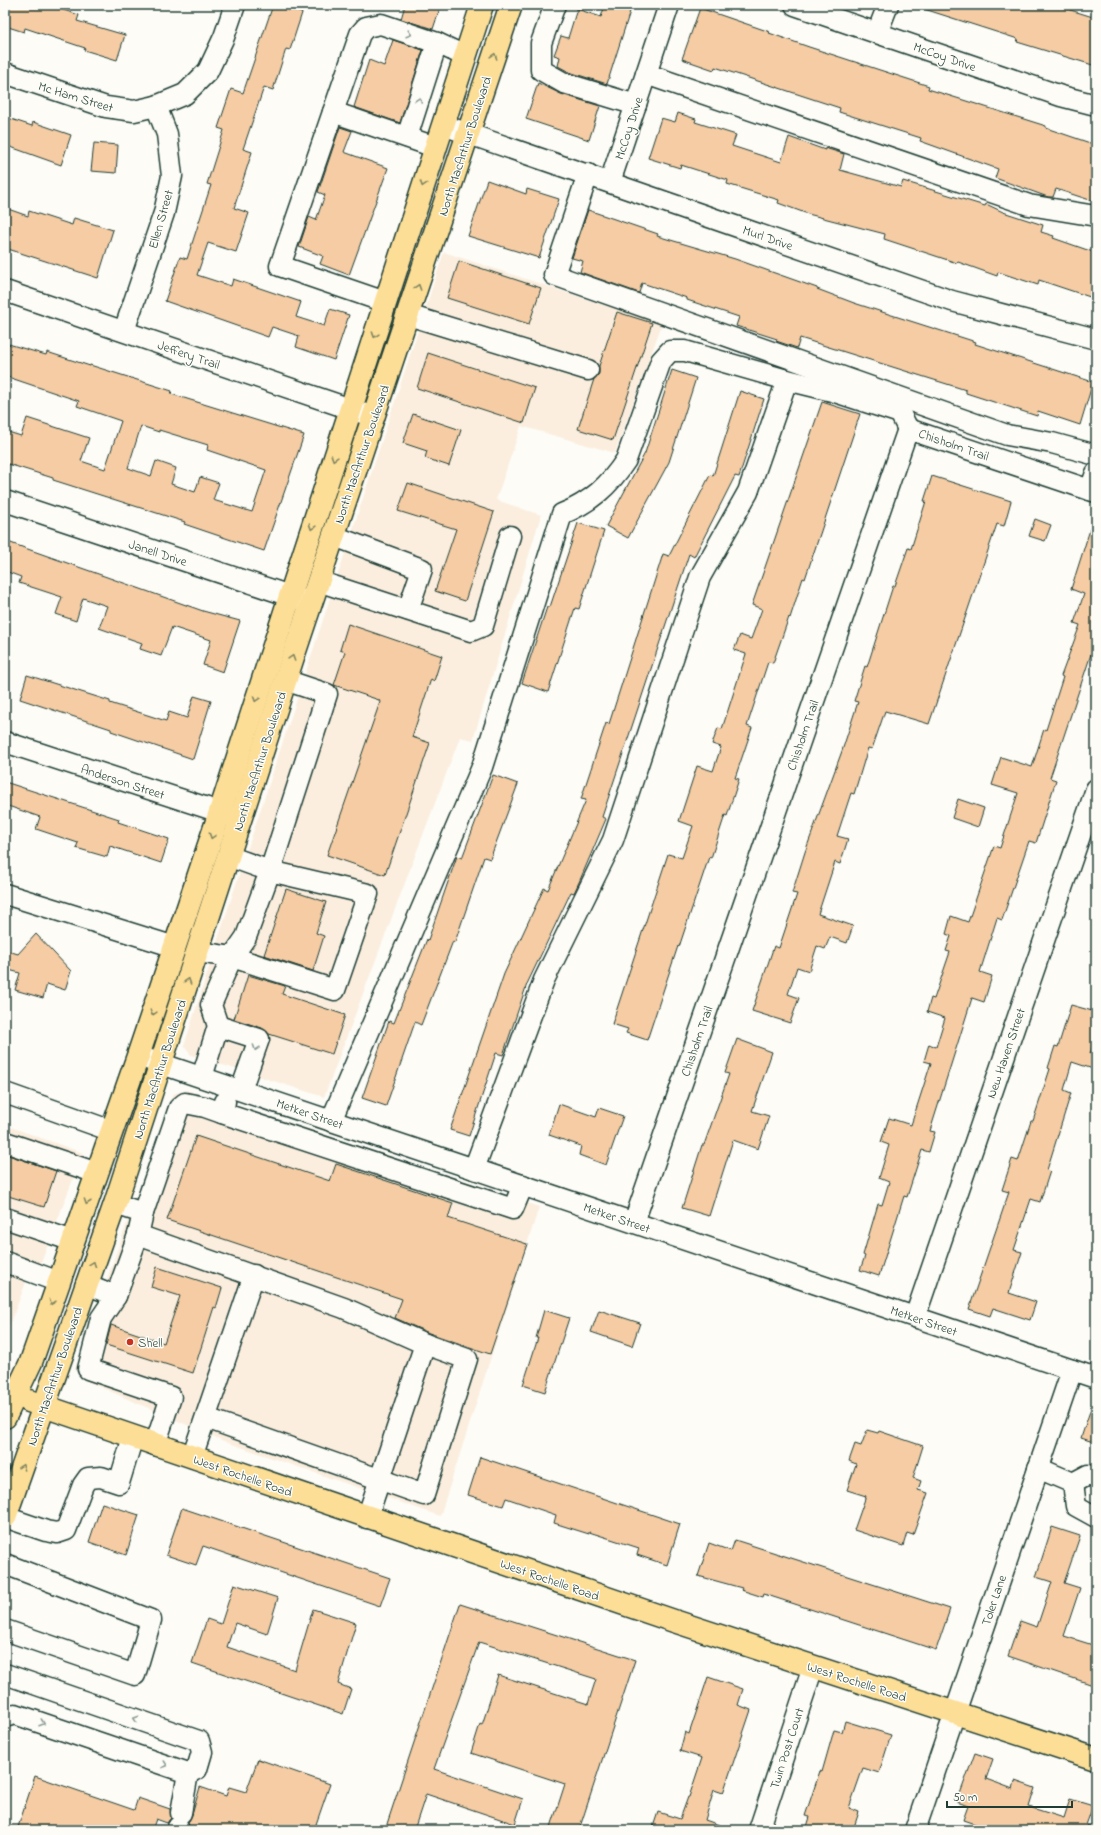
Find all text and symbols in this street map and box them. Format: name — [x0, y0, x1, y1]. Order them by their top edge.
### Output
one-way arrow — [405, 29, 412, 38]
street label: McCoy Drive — [910, 38, 979, 78]
one-way arrow — [489, 53, 498, 60]
street label: North MacArthur Boulevard — [434, 74, 497, 219]
street label: Mc Ham Street — [36, 77, 116, 118]
street label: McCoy Drive — [610, 94, 650, 163]
one-way arrow — [414, 97, 423, 104]
one-way arrow — [420, 181, 428, 188]
street label: Ellen Street — [144, 187, 179, 251]
street label: Murl Drive — [740, 221, 795, 256]
one-way arrow — [413, 284, 421, 291]
one-way arrow — [371, 331, 379, 338]
street label: Jeffery Trail — [154, 336, 222, 376]
street label: North MacArthur Boulevard — [330, 382, 395, 526]
street label: Chisholm Trail — [916, 424, 991, 466]
one-way arrow — [331, 455, 339, 462]
one-way arrow — [308, 524, 317, 531]
street label: Janell Drive — [126, 535, 189, 572]
one-way arrow — [288, 654, 296, 661]
street label: North MacArthur Boulevard — [229, 689, 292, 834]
one-way arrow — [252, 696, 261, 703]
street label: Chisholm Trail — [782, 698, 824, 773]
street label: Anderson Street — [78, 760, 168, 805]
one-way arrow — [208, 833, 216, 840]
one-way arrow — [183, 978, 192, 985]
street label: North MacArthur Boulevard — [129, 997, 192, 1142]
street label: Chisholm Trail — [676, 1004, 718, 1079]
street label: New Haven Street — [982, 1005, 1031, 1101]
one-way arrow — [149, 1009, 157, 1016]
one-way arrow — [252, 1044, 261, 1051]
street label: Metker Street — [273, 1094, 346, 1135]
one-way arrow — [84, 1198, 92, 1205]
street label: Metker Street — [580, 1198, 653, 1239]
one-way arrow — [89, 1260, 97, 1267]
one-way arrow — [48, 1298, 57, 1305]
street label: Metker Street — [887, 1301, 960, 1342]
street label: North MacArthur Boulevard — [23, 1304, 88, 1448]
place label: Shell — [138, 1334, 163, 1353]
marker: Shell — [125, 1337, 135, 1347]
street label: West Rochelle Road — [190, 1451, 295, 1502]
one-way arrow — [18, 1463, 26, 1470]
street label: West Rochelle Road — [497, 1555, 602, 1606]
street label: Toler Lane — [977, 1572, 1012, 1628]
street label: West Rochelle Road — [804, 1657, 909, 1708]
street label: Twin Post Court — [765, 1705, 810, 1792]
one-way arrow — [133, 1715, 140, 1724]
one-way arrow — [38, 1719, 45, 1727]
one-way arrow — [162, 1761, 169, 1769]
scale bar — [947, 1783, 1072, 1809]
text: 50 m — [953, 1789, 977, 1807]

